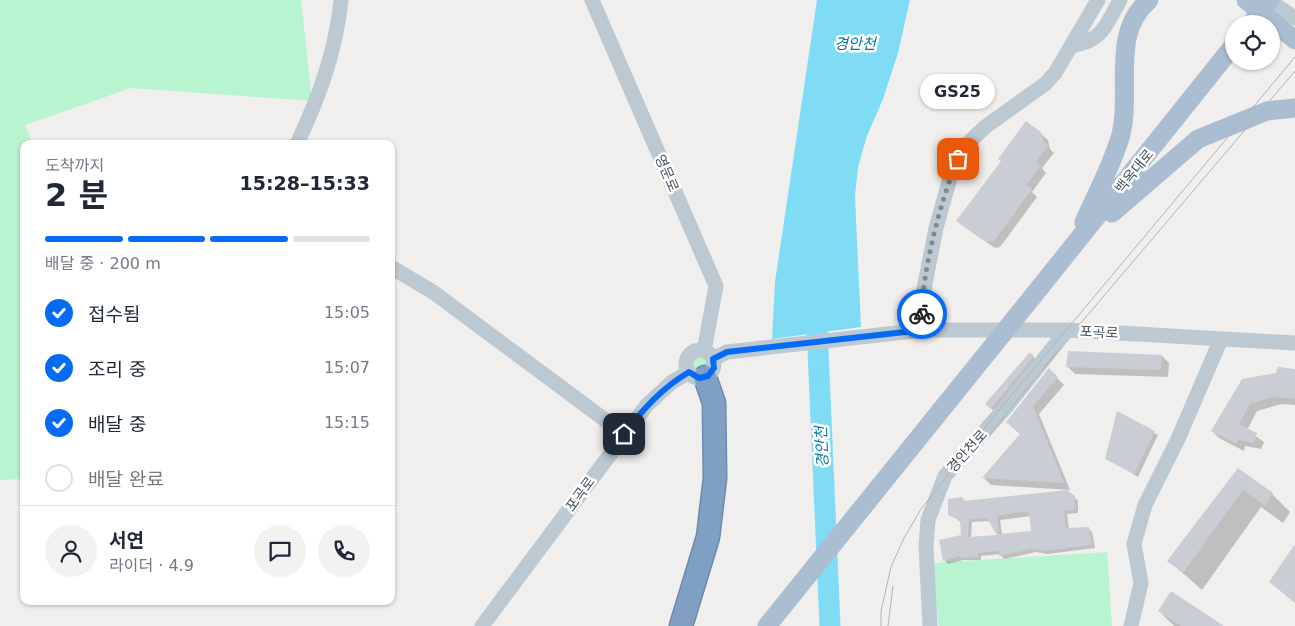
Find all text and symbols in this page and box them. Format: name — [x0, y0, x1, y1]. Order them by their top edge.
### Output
map controls — [1225, 15, 1280, 70]
button: locate — [1225, 15, 1280, 70]
water label: 경안천 — [834, 35, 878, 53]
callout: GS25 — [920, 74, 996, 109]
text: GS25 — [934, 82, 981, 101]
pin — [937, 138, 979, 180]
icon: bag — [944, 145, 972, 173]
street label: 백옥대로 — [1112, 146, 1157, 196]
street label: 영문로 — [652, 152, 682, 194]
text: 도착까지 — [45, 156, 104, 175]
text: 15:28–15:33 — [240, 172, 370, 194]
text: 2 분 — [45, 176, 108, 214]
text: 배달 중 · 200 m — [45, 254, 161, 273]
courier — [897, 289, 947, 339]
icon: check — [45, 299, 73, 327]
icon: bike — [908, 300, 936, 328]
text: 접수됨 — [88, 303, 140, 325]
text: 15:05 — [324, 303, 370, 322]
street label: 포곡로 — [1079, 323, 1119, 341]
icon: check — [45, 354, 73, 382]
text: 조리 중 — [88, 358, 146, 380]
text: 15:07 — [324, 358, 370, 377]
icon: check — [45, 409, 73, 437]
text: 배달 중 — [88, 413, 146, 435]
text: 15:15 — [324, 413, 370, 432]
pin — [603, 413, 645, 455]
icon: home — [610, 420, 638, 448]
water label: 경안천 — [812, 424, 832, 468]
street label: 경안천로 — [944, 426, 990, 476]
text: 배달 완료 — [88, 468, 164, 490]
street label: 포곡로 — [562, 474, 598, 514]
button: person — [45, 525, 97, 577]
button: chat — [254, 525, 306, 577]
button: phone — [318, 525, 370, 577]
text: 서연 — [109, 529, 144, 551]
text: 라이더 · 4.9 — [109, 556, 194, 575]

